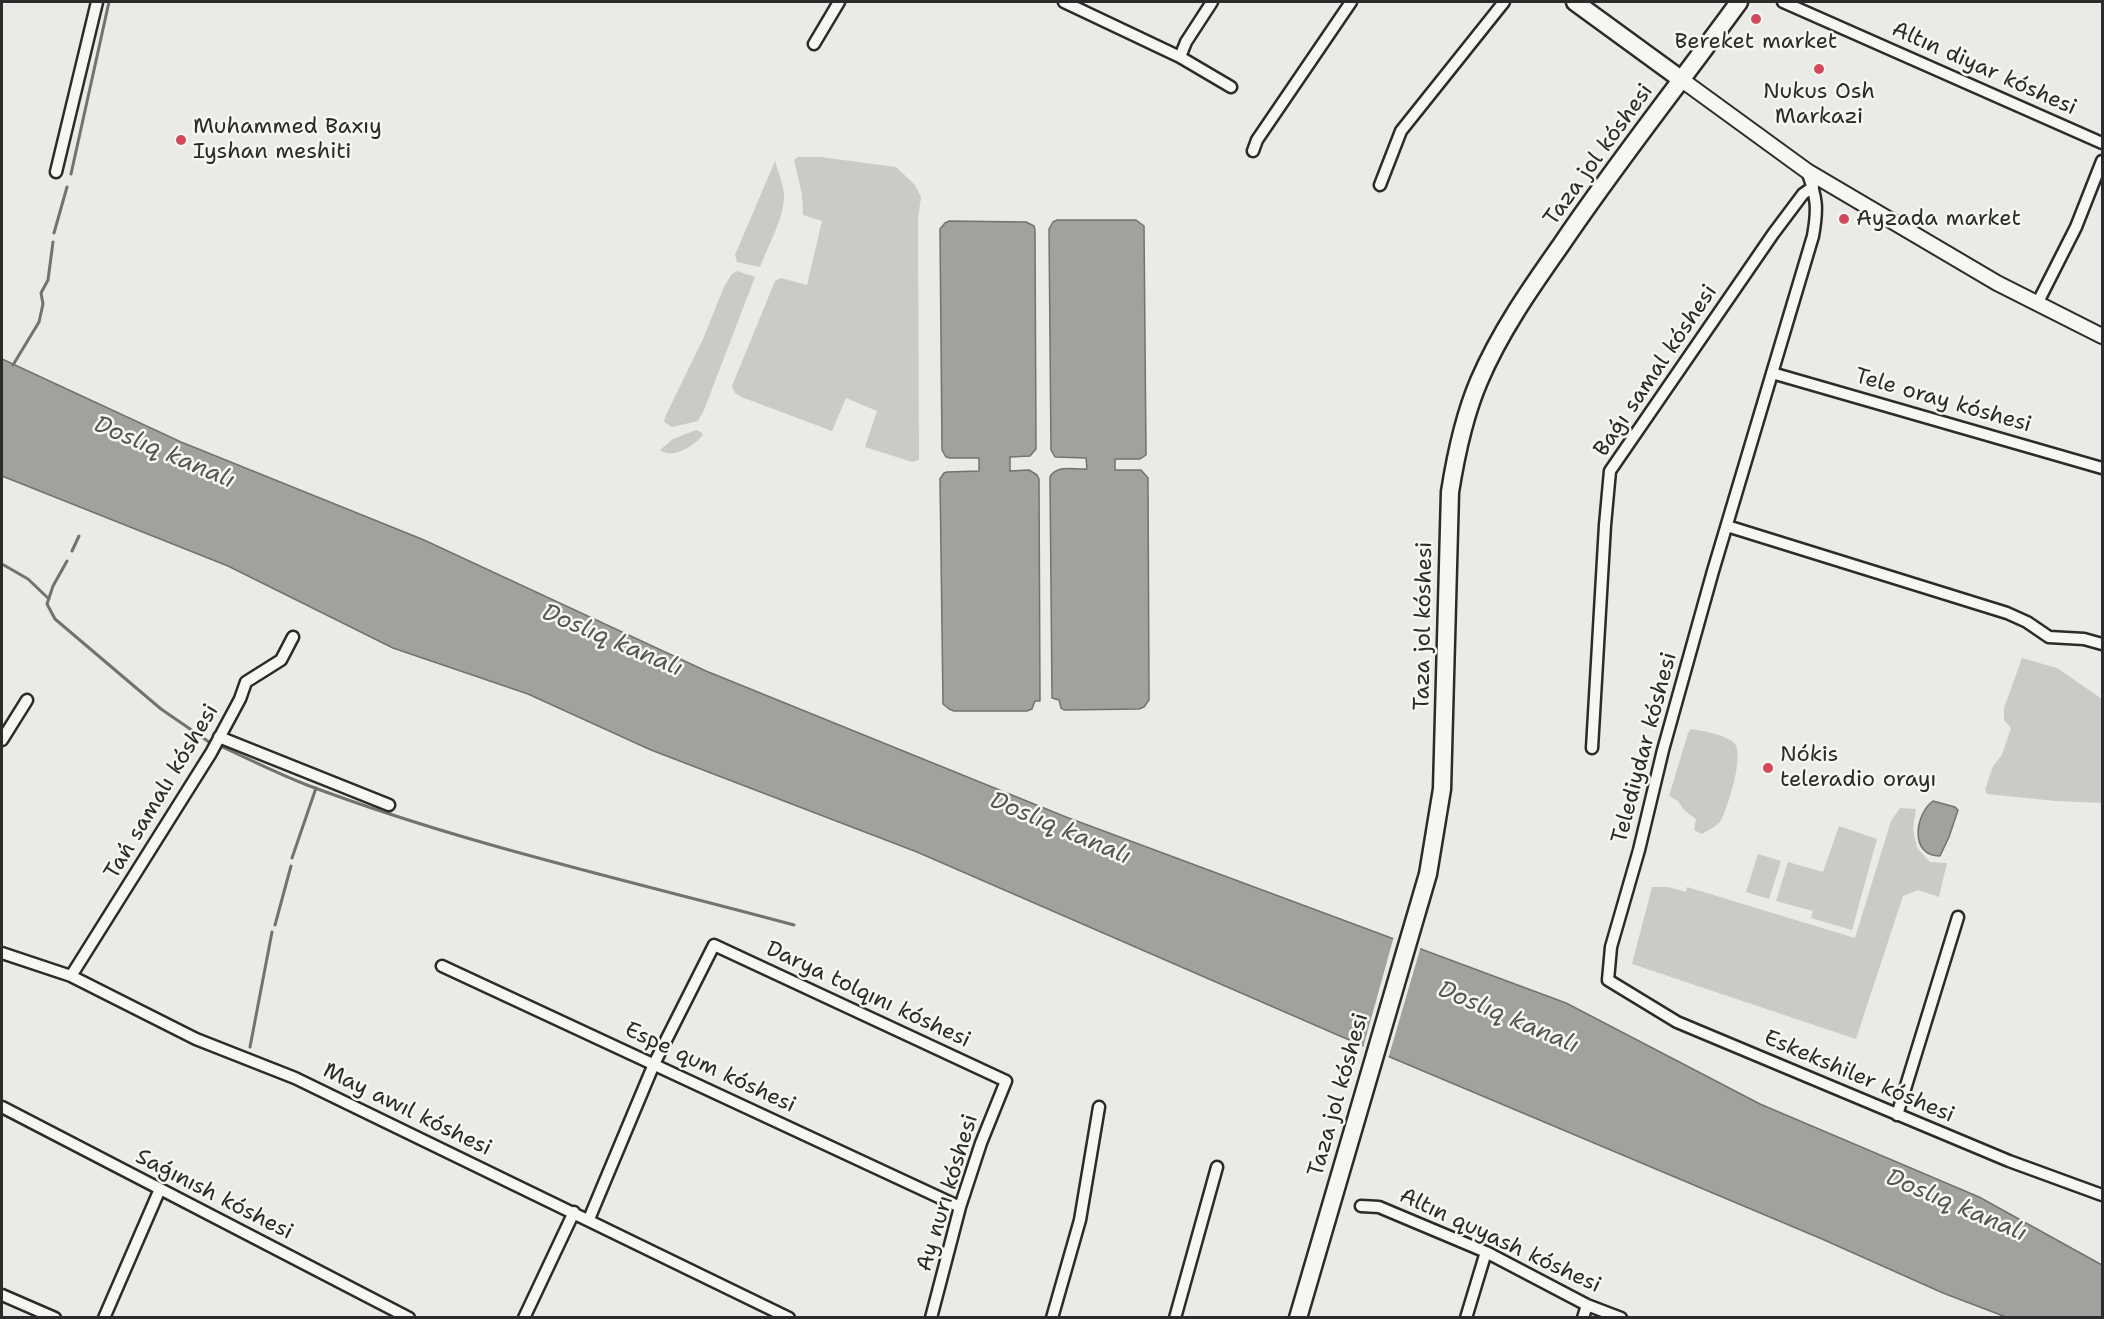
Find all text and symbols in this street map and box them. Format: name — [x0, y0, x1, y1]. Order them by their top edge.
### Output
marker: Bereket market — [1749, 12, 1763, 26]
street label: Altın diyar kóshesi — [1888, 16, 2080, 122]
place label: Bereket market — [1675, 29, 1837, 55]
marker: Nukus Osh Markazi — [1812, 62, 1826, 76]
street label: Taza jol kóshesi — [1539, 79, 1659, 231]
place label: Nukus Osh Markazi — [1763, 79, 1875, 130]
place label: Muhammed Baxıy Iyshan meshiti — [193, 114, 382, 166]
marker: Muhammed Baxıy Iyshan meshiti — [174, 133, 188, 147]
place label: Ayzada market — [1856, 206, 2021, 232]
marker: Ayzada market — [1837, 212, 1851, 226]
street label: Baǵı samal kóshesi — [1589, 280, 1723, 462]
street label: Tele oray kóshesi — [1852, 363, 2034, 439]
water label: Doslıq kanalı — [89, 410, 239, 496]
street label: Taza jol kóshesi — [1409, 541, 1439, 711]
water label: Doslıq kanalı — [537, 598, 687, 684]
street label: Telediydar kóshesi — [1607, 649, 1683, 847]
street label: Tań samalı kóshesi — [99, 700, 225, 884]
place label: Nókis teleradio orayı — [1780, 742, 1937, 794]
marker: Nókis teleradio orayı — [1761, 761, 1775, 775]
water label: Doslıq kanalı — [985, 786, 1135, 872]
street label: Darya tolqını kóshesi — [761, 936, 975, 1054]
water label: Doslıq kanalı — [1433, 975, 1583, 1061]
street label: Taza jol kóshesi — [1303, 1010, 1375, 1180]
street label: Espe qum kóshesi — [620, 1017, 800, 1119]
street label: Eskekshiler kóshesi — [1760, 1025, 1958, 1129]
street label: May awıl kóshesi — [318, 1058, 496, 1162]
street label: Ay nurı kóshesi — [912, 1111, 984, 1275]
street label: Saǵınısh kóshesi — [131, 1144, 297, 1246]
water label: Doslıq kanalı — [1881, 1163, 2031, 1249]
street label: Altın quyash kóshesi — [1395, 1183, 1605, 1299]

